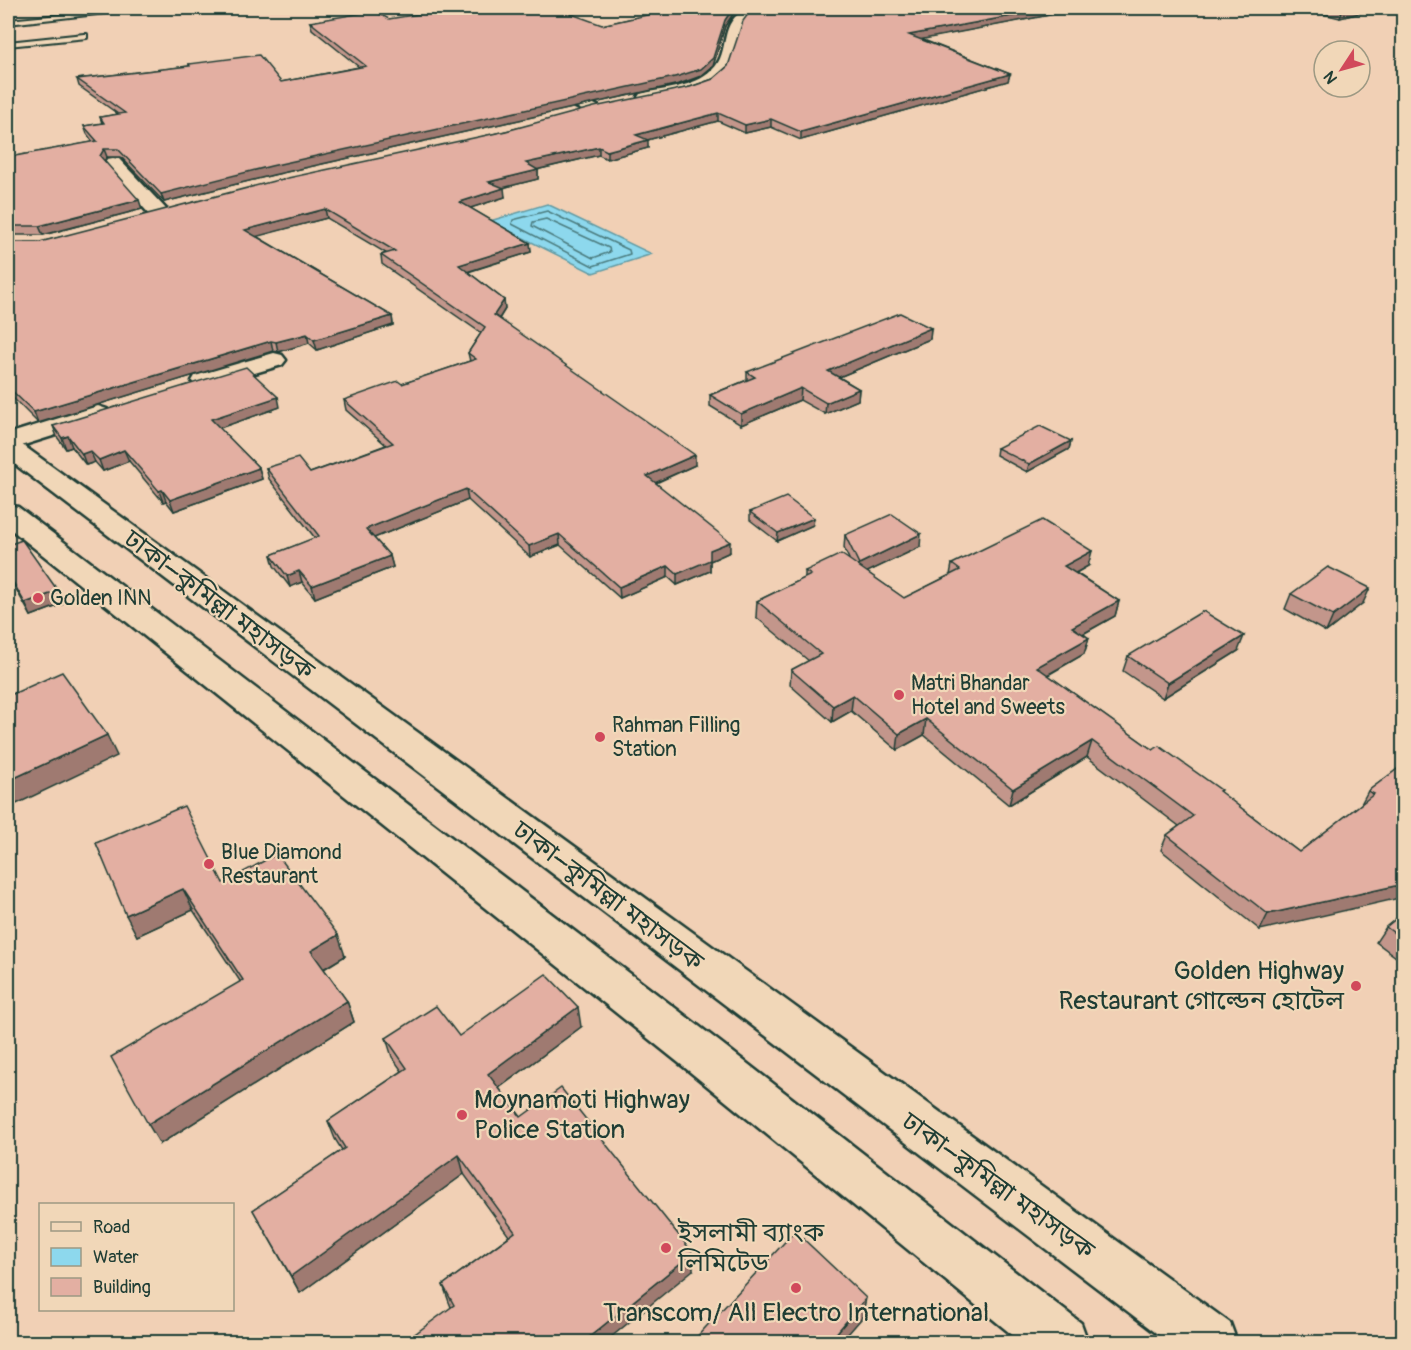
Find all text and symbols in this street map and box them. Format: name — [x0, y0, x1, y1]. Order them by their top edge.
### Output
north arrow — [1312, 39, 1372, 99]
text: N — [1319, 67, 1342, 87]
street label: ঢাকা–কুমিল্লা মহাসড়ক — [117, 522, 321, 688]
place label: Golden INN — [50, 585, 151, 612]
marker: Golden INN — [31, 591, 45, 605]
place label: Matri Bhandar Hotel and Sweets — [911, 670, 1065, 721]
marker: Matri Bhandar Hotel and Sweets — [892, 688, 906, 702]
place label: Rahman Filling Station — [612, 712, 740, 763]
marker: Rahman Filling Station — [593, 730, 607, 744]
street label: ঢাকা–কুমিল্লা মহাসড়ক — [506, 813, 710, 979]
place label: Blue Diamond Restaurant — [221, 839, 342, 890]
marker: Blue Diamond Restaurant — [202, 857, 216, 871]
place label: Golden Highway Restaurant গোল্ডেন হোটেল — [1059, 955, 1345, 1017]
marker: Golden Highway Restaurant গোল্ডেন হোটেল — [1349, 979, 1363, 993]
place label: Moynamoti Highway Police Station — [474, 1084, 690, 1146]
street label: ঢাকা–কুমিল্লা মহাসড়ক — [895, 1105, 1101, 1267]
marker: Moynamoti Highway Police Station — [455, 1108, 469, 1122]
legend — [39, 1203, 234, 1311]
text: Road — [93, 1216, 130, 1239]
place label: ইসলামী ব্যাংক লিমিটেড — [677, 1217, 825, 1279]
marker: ইসলামী ব্যাংক লিমিটেড — [659, 1241, 673, 1255]
text: Water — [93, 1246, 139, 1269]
text: Building — [93, 1276, 151, 1299]
marker: Transcom/ All Electro International — [789, 1281, 803, 1295]
place label: Transcom/ All Electro International — [603, 1297, 989, 1329]

